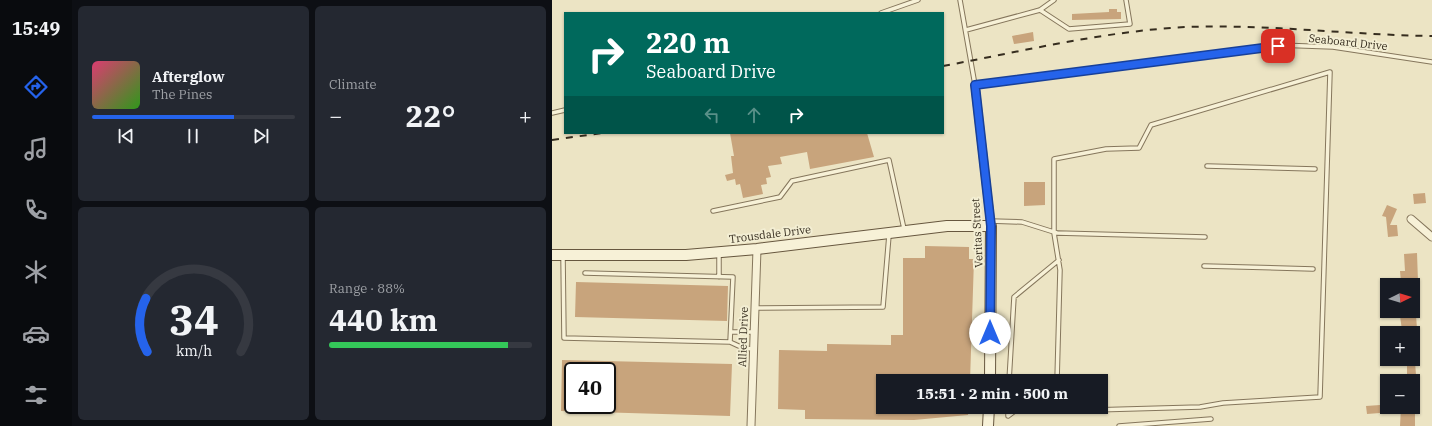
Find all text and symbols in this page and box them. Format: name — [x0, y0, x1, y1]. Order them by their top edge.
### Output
text: 15:49 — [12, 17, 60, 40]
text: 220 m — [646, 24, 730, 61]
icon: right — [580, 28, 632, 80]
pin — [1261, 29, 1295, 63]
street label: Seaboard Drive — [1308, 31, 1388, 53]
icon: arrive — [1267, 35, 1289, 57]
text: Seaboard Drive — [646, 60, 776, 83]
text: Afterglow — [152, 67, 225, 86]
icon: directions — [22, 73, 50, 101]
text: Climate — [329, 76, 376, 93]
text: The Pines — [152, 86, 212, 103]
text: 22° — [405, 96, 456, 135]
text: − — [329, 101, 342, 130]
text: + — [519, 101, 532, 130]
icon: left — [701, 104, 723, 126]
icon: ahead — [743, 104, 765, 126]
icon: right — [785, 104, 807, 126]
icon: previous — [115, 125, 137, 147]
icon: pause — [182, 125, 204, 147]
icon: next — [250, 125, 272, 147]
icon: music — [22, 135, 50, 163]
icon: phone — [22, 196, 50, 224]
street label: Veritas Street — [968, 198, 986, 268]
street label: Trousdale Drive — [728, 222, 812, 246]
icon: climate — [22, 258, 50, 286]
north arrow — [1380, 278, 1420, 318]
map controls — [1380, 278, 1420, 414]
text: Range · 88% — [329, 280, 405, 297]
text: 34 — [169, 291, 218, 345]
text: 440 km — [329, 300, 438, 339]
street label: Allied Drive — [735, 306, 751, 367]
position arrow — [969, 312, 1011, 354]
icon: car — [22, 320, 50, 348]
button: + — [1380, 326, 1420, 366]
text: km/h — [175, 340, 212, 359]
speed limit sign: 40 — [564, 362, 616, 414]
button: − — [1380, 374, 1420, 414]
icon: filters — [22, 381, 50, 409]
text: 15:51 · 2 min · 500 m — [916, 384, 1068, 403]

